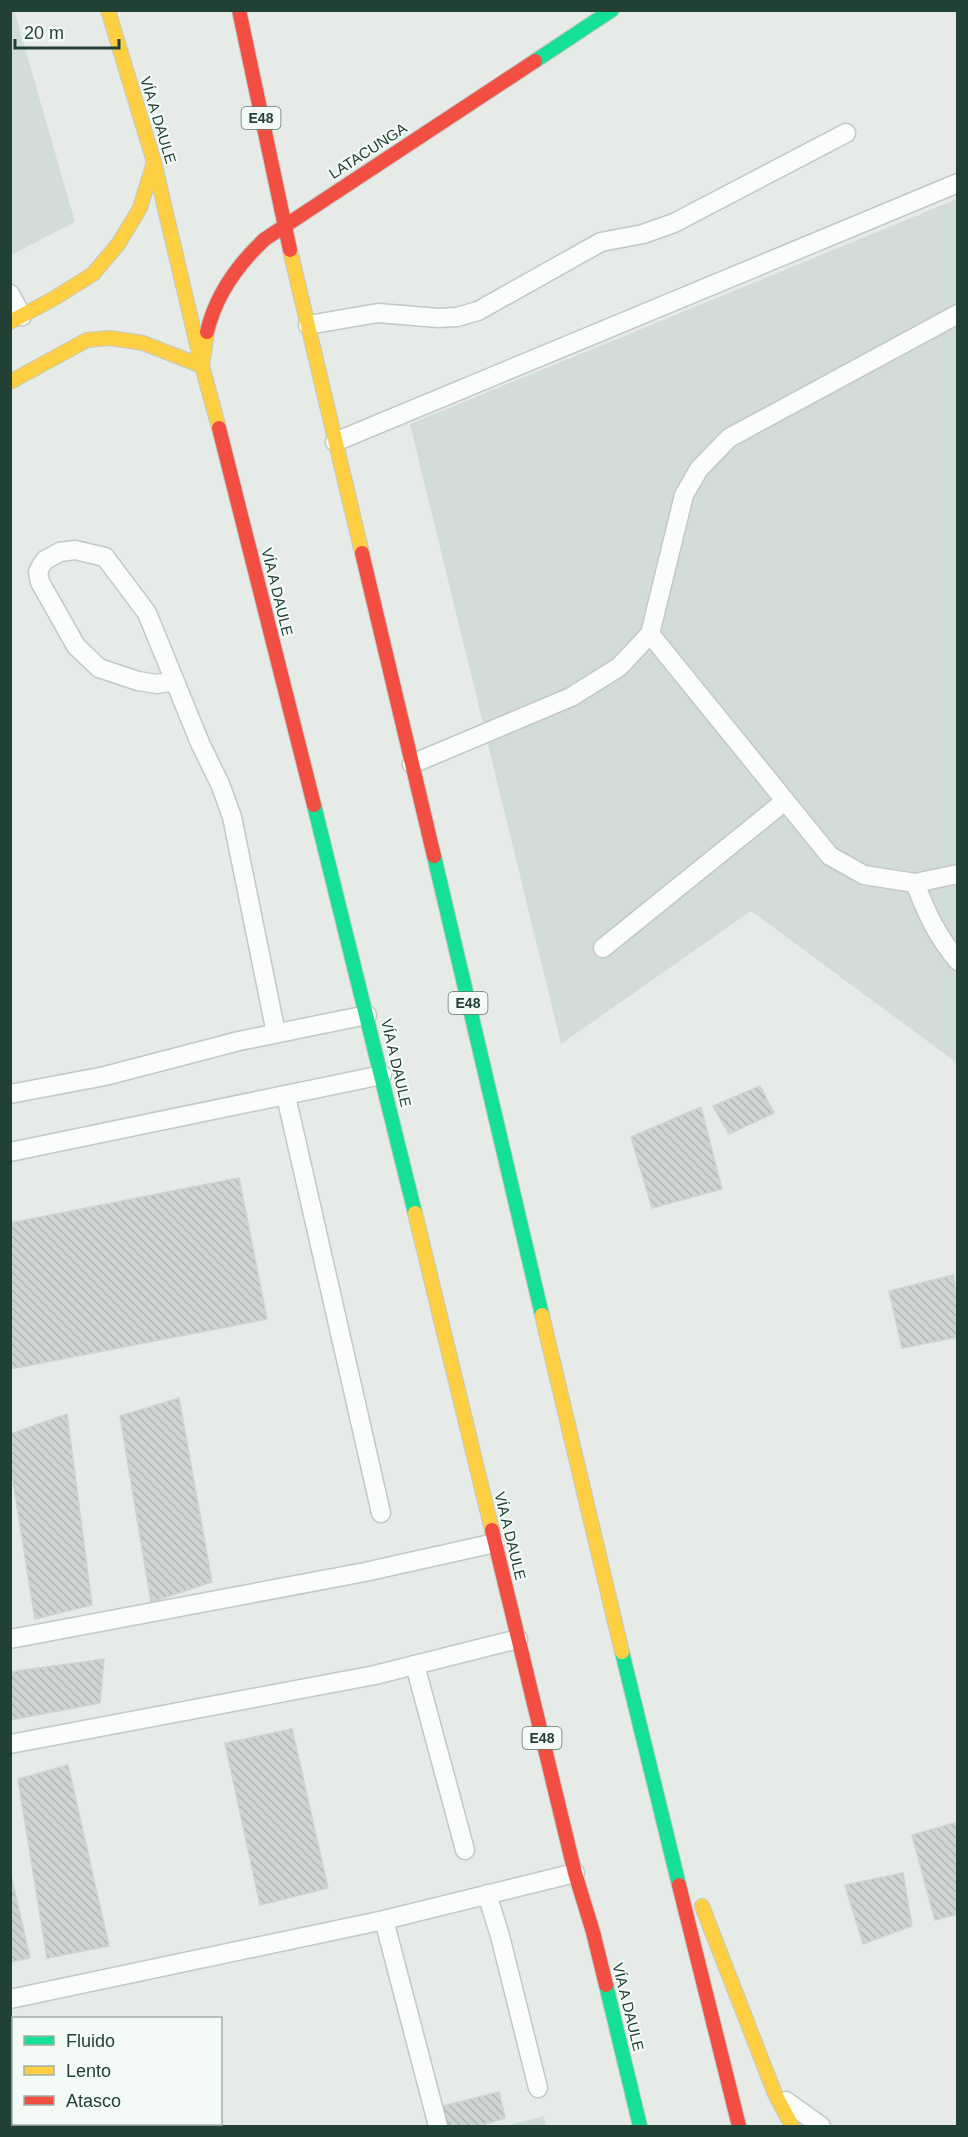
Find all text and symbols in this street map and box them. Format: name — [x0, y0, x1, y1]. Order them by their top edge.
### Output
scale bar — [15, 12, 118, 50]
text: 20 m — [24, 23, 64, 43]
street label: VÍA A DAULE — [137, 74, 180, 165]
road number: E48 — [242, 107, 280, 129]
street label: LATACUNGA — [326, 119, 410, 182]
street label: VÍA A DAULE — [258, 546, 297, 638]
road number: E48 — [448, 992, 488, 1014]
street label: VÍA A DAULE — [378, 1017, 415, 1109]
street label: VÍA A DAULE — [491, 1490, 530, 1582]
road number: E48 — [522, 1727, 562, 1749]
street label: VÍA A DAULE — [609, 1961, 648, 2053]
legend — [12, 2017, 222, 2125]
text: Fluido — [66, 2031, 115, 2051]
text: Lento — [66, 2061, 111, 2081]
text: Atasco — [66, 2091, 121, 2111]

